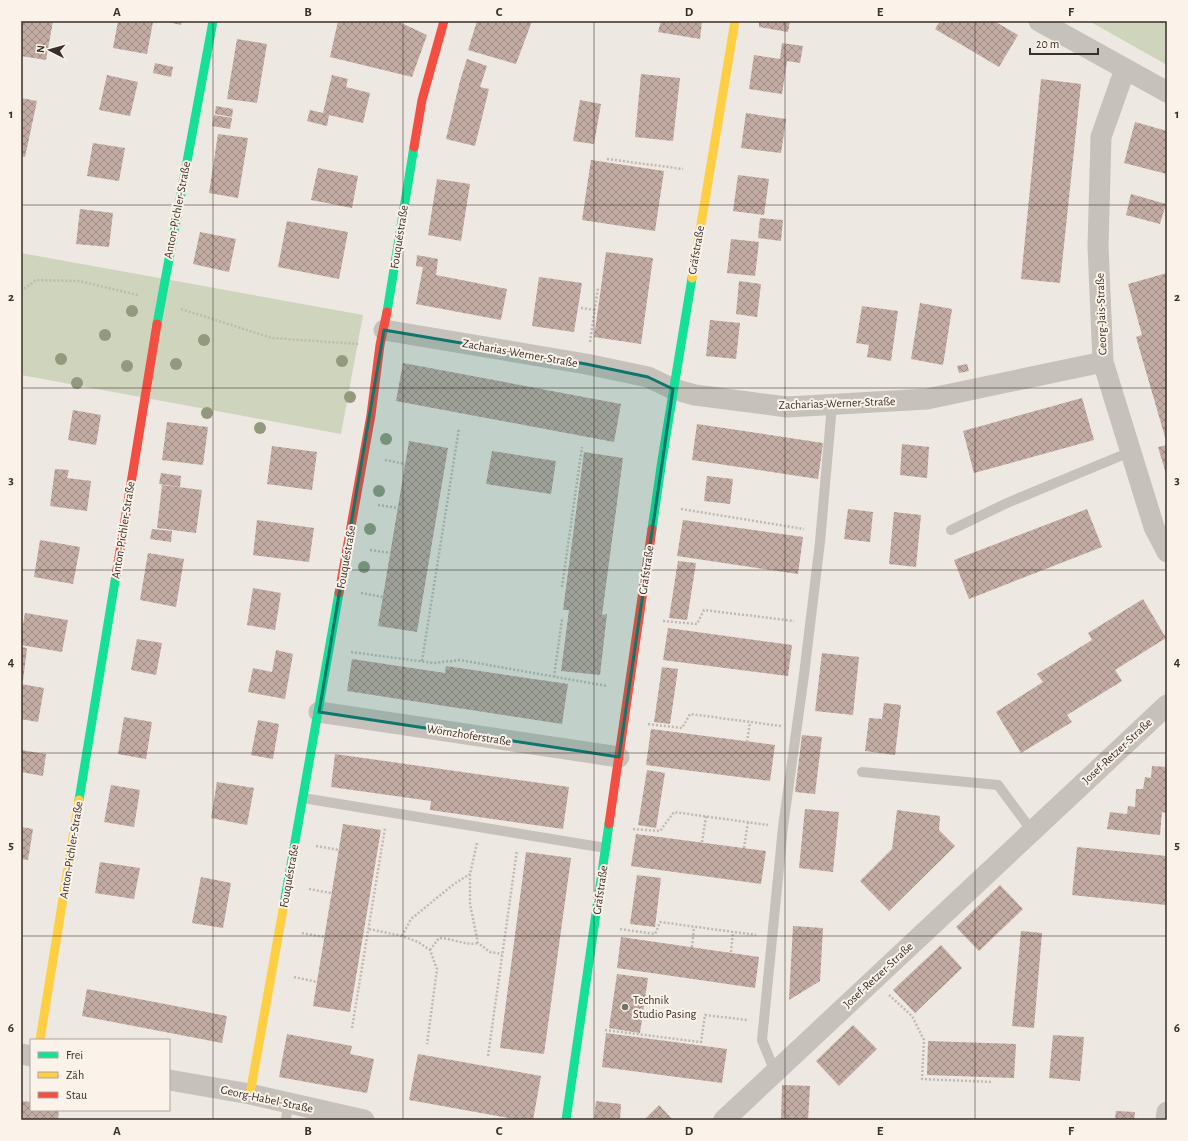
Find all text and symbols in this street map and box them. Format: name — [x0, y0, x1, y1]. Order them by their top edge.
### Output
text: A — [113, 6, 121, 19]
text: B — [304, 6, 312, 19]
text: C — [496, 6, 503, 19]
text: D — [685, 6, 694, 19]
text: E — [877, 6, 884, 19]
text: F — [1068, 6, 1075, 19]
north arrow — [30, 30, 70, 70]
scale bar — [1030, 30, 1098, 56]
text: 20 m — [1036, 38, 1059, 50]
text: N — [35, 45, 46, 53]
text: 1 — [9, 108, 13, 121]
text: 1 — [1175, 108, 1179, 121]
street label: Anton-Pichler-Straße — [162, 160, 192, 260]
street label: Fouquéstraße — [388, 204, 410, 270]
street label: Gräfstraße — [686, 225, 706, 275]
street label: Georg-Jais-Straße — [1094, 273, 1108, 355]
text: 2 — [8, 291, 14, 304]
text: 2 — [1174, 291, 1180, 304]
street label: Zacharias-Werner-Straße — [461, 337, 579, 369]
street label: Zacharias-Werner-Straße — [778, 395, 896, 411]
text: 3 — [8, 474, 14, 487]
text: 3 — [1174, 474, 1180, 487]
street label: Anton-Pichler-Straße — [109, 480, 137, 580]
street label: Fouquéstraße — [335, 524, 357, 590]
street label: Gräfstraße — [637, 545, 655, 595]
text: 4 — [8, 656, 15, 669]
text: 4 — [1174, 656, 1181, 669]
street label: Josef-Retzer-Straße — [1080, 716, 1154, 786]
street label: Wörnzhoferstraße — [426, 722, 512, 748]
street label: Anton-Pichler-Straße — [57, 800, 85, 900]
text: 5 — [8, 839, 14, 852]
text: 5 — [1174, 839, 1180, 852]
street label: Fouquéstraße — [278, 843, 300, 909]
street label: Gräfstraße — [591, 865, 609, 915]
street label: Josef-Retzer-Straße — [841, 940, 915, 1010]
place label: Technik Studio Pasing — [633, 994, 697, 1020]
marker: Technik Studio Pasing — [620, 1002, 630, 1012]
text: 6 — [8, 1022, 14, 1035]
text: 6 — [1174, 1022, 1180, 1035]
legend — [30, 1039, 170, 1111]
text: Frei — [66, 1049, 83, 1061]
text: Zäh — [66, 1069, 84, 1081]
street label: Georg-Habel-Straße — [220, 1083, 314, 1115]
text: Stau — [66, 1089, 87, 1101]
text: A — [113, 1125, 121, 1138]
text: B — [304, 1125, 312, 1138]
text: C — [496, 1125, 503, 1138]
text: D — [685, 1125, 694, 1138]
text: E — [877, 1125, 884, 1138]
text: F — [1068, 1125, 1075, 1138]

